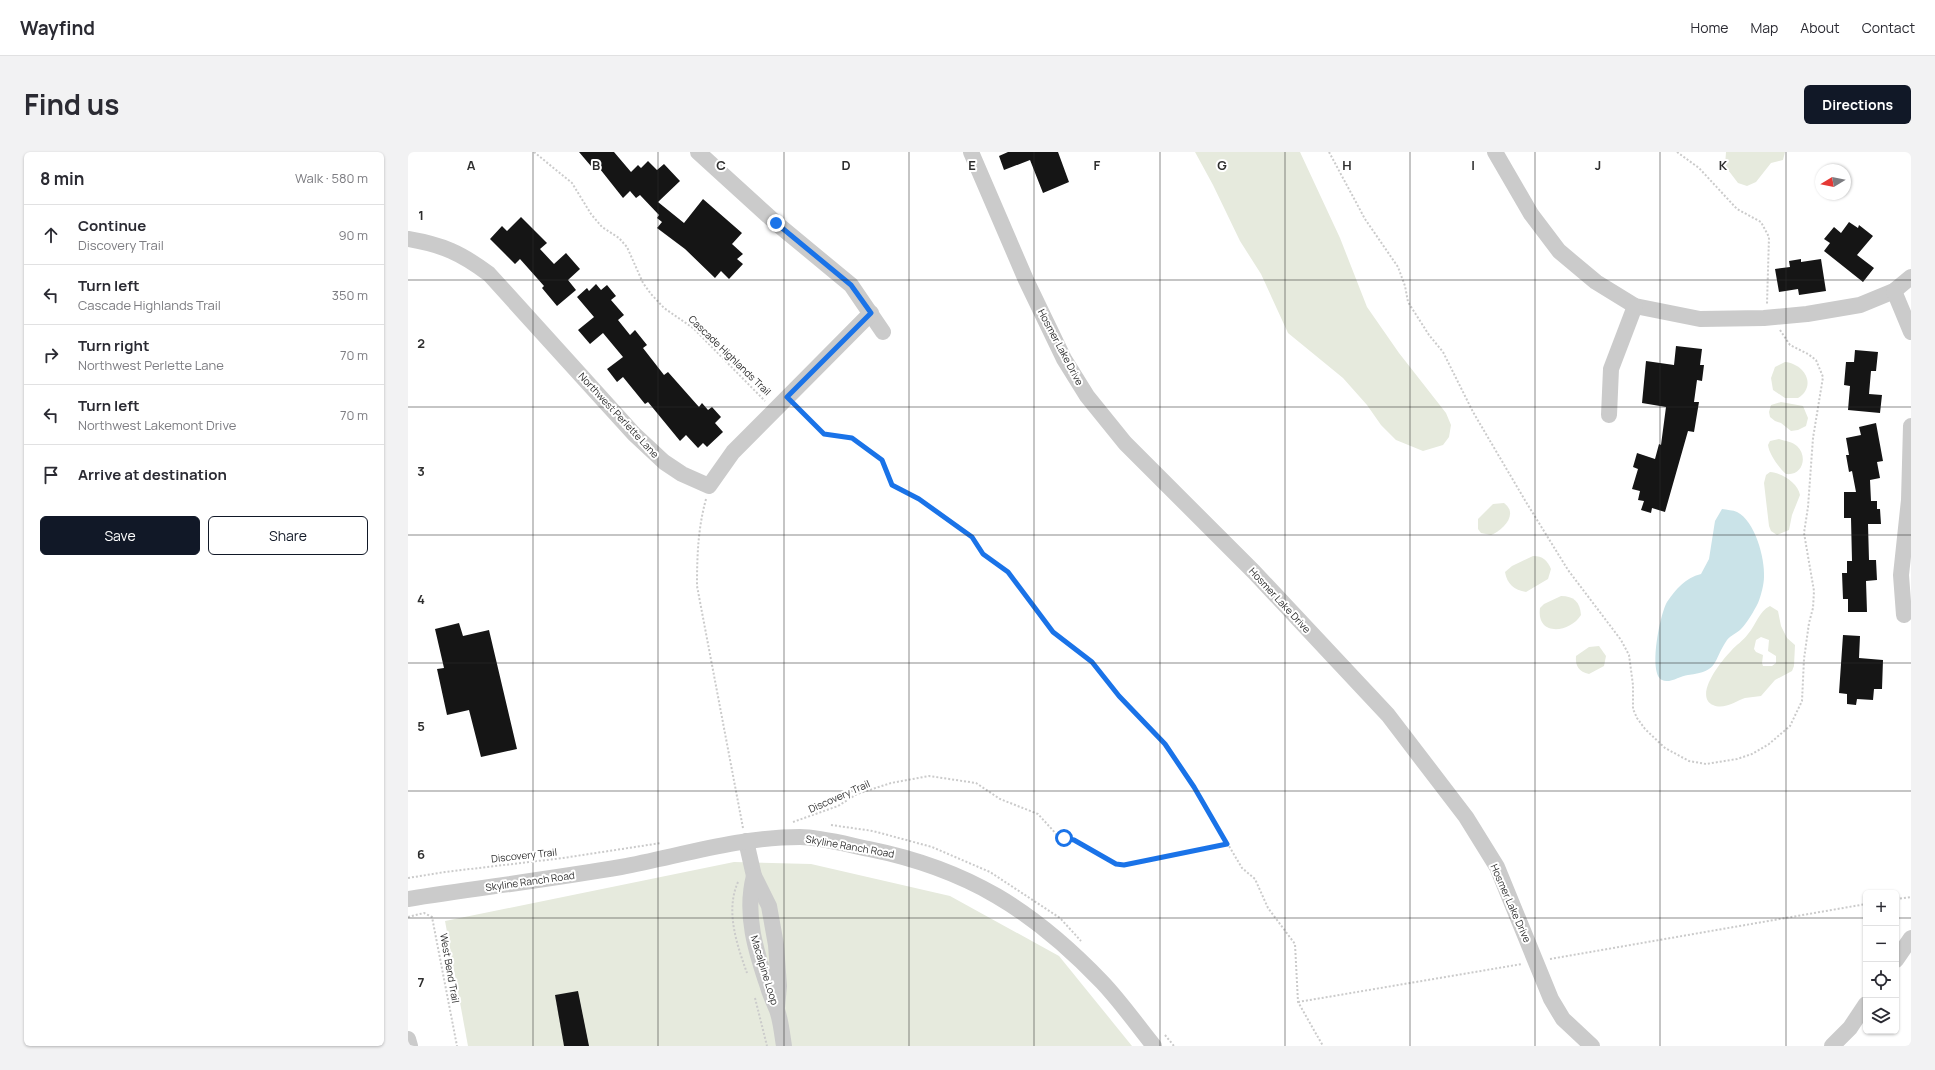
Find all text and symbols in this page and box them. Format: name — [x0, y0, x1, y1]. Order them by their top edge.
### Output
text: Wayfind — [20, 15, 95, 41]
text: Home — [1691, 18, 1728, 37]
text: Map — [1750, 18, 1778, 37]
text: About — [1800, 18, 1840, 37]
text: Contact — [1862, 18, 1915, 37]
text: Find us — [24, 85, 119, 123]
button: Directions — [1804, 85, 1911, 124]
text: A — [467, 156, 476, 174]
text: B — [592, 156, 600, 174]
text: C — [716, 156, 726, 174]
text: D — [841, 156, 851, 174]
text: E — [968, 156, 976, 174]
text: F — [1094, 156, 1101, 174]
text: G — [1217, 156, 1227, 174]
text: H — [1342, 156, 1352, 174]
text: I — [1471, 156, 1475, 174]
text: J — [1595, 156, 1601, 174]
text: K — [1719, 156, 1728, 174]
north arrow — [1815, 164, 1851, 200]
text: 8 min — [40, 167, 85, 190]
text: Walk · 580 m — [295, 169, 368, 187]
text: 1 — [418, 206, 424, 224]
route end — [767, 214, 785, 232]
text: Continue — [78, 215, 146, 236]
icon: ahead — [40, 224, 62, 246]
text: 90 m — [338, 226, 368, 244]
text: Discovery Trail — [78, 236, 164, 254]
text: Turn left — [78, 275, 140, 296]
icon: left — [40, 284, 62, 306]
text: 350 m — [332, 286, 368, 304]
text: Cascade Highlands Trail — [78, 296, 221, 314]
street label: Hosmer Lake Drive — [1035, 306, 1087, 388]
street label: Cascade Highlands Trail — [686, 312, 774, 398]
text: 2 — [417, 334, 425, 352]
text: Turn right — [78, 335, 149, 356]
icon: right — [40, 344, 62, 366]
text: 70 m — [340, 346, 368, 364]
text: Northwest Perlette Lane — [78, 356, 224, 374]
street label: Northwest Perlette Lane — [576, 369, 662, 461]
text: Turn left — [78, 395, 140, 416]
icon: left — [40, 404, 62, 426]
text: 70 m — [340, 406, 368, 424]
text: Northwest Lakemont Drive — [78, 416, 236, 434]
text: 3 — [417, 462, 425, 480]
icon: arrive — [40, 464, 62, 486]
text: Arrive at destination — [78, 464, 227, 485]
button: Save — [40, 516, 200, 555]
button: Share — [208, 516, 368, 555]
street label: Hosmer Lake Drive — [1246, 564, 1314, 636]
text: 4 — [417, 590, 425, 608]
text: 5 — [417, 717, 425, 735]
street label: Discovery Trail — [806, 776, 872, 816]
route start — [1055, 829, 1073, 847]
street label: Skyline Ranch Road — [805, 831, 895, 861]
text: 6 — [417, 845, 425, 863]
street label: Discovery Trail — [490, 845, 558, 865]
street label: Hosmer Lake Drive — [1487, 862, 1535, 945]
street label: Skyline Ranch Road — [485, 868, 575, 894]
map controls — [1863, 890, 1899, 1034]
button: + — [1863, 890, 1899, 926]
button: − — [1863, 926, 1899, 962]
street label: West Bend Trail — [437, 932, 463, 1004]
street label: Macalpine Loop — [748, 933, 782, 1007]
button: locate — [1863, 962, 1899, 998]
text: 7 — [418, 973, 425, 991]
button: layers — [1863, 998, 1899, 1034]

